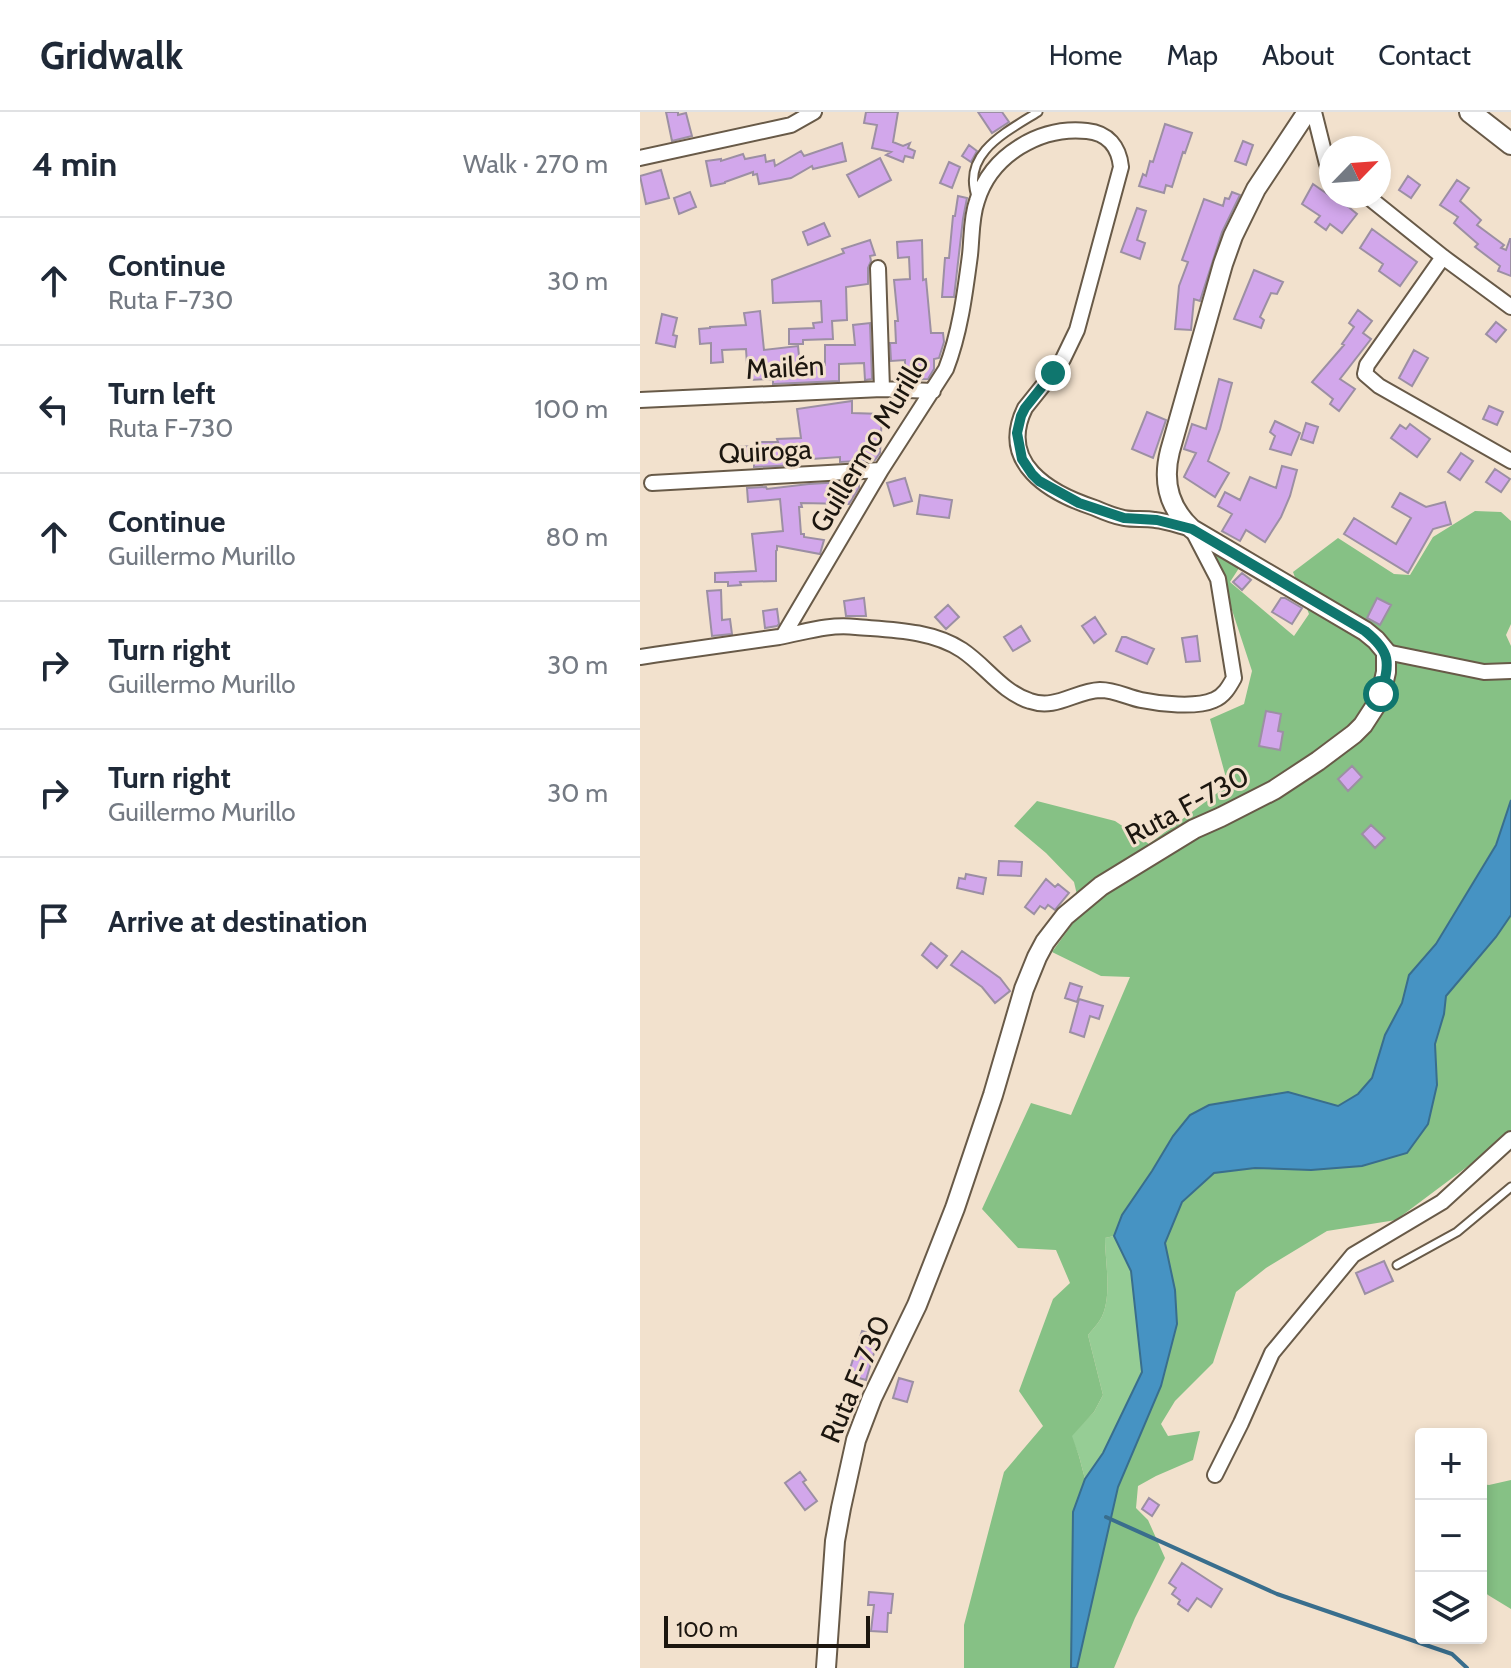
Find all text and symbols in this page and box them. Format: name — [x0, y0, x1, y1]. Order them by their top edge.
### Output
text: Gridwalk — [40, 32, 183, 79]
text: Home — [1049, 38, 1122, 72]
text: Map — [1166, 38, 1218, 72]
text: About — [1262, 38, 1334, 72]
text: Contact — [1378, 38, 1471, 72]
north arrow — [1319, 136, 1391, 208]
text: 4 min — [32, 143, 117, 185]
text: Walk · 270 m — [463, 148, 608, 180]
text: Continue — [108, 247, 225, 284]
icon: ahead — [32, 259, 76, 303]
text: 30 m — [547, 265, 608, 297]
text: Ruta F-730 — [108, 284, 233, 316]
street label: Mailén — [745, 348, 825, 386]
street label: Guillermo Murillo — [802, 348, 936, 538]
route end — [1035, 355, 1071, 391]
text: Turn left — [108, 375, 216, 412]
icon: left — [32, 387, 76, 431]
text: 100 m — [535, 393, 608, 425]
text: Ruta F-730 — [108, 412, 233, 444]
street label: Quiroga — [718, 432, 813, 470]
text: Continue — [108, 503, 225, 540]
icon: ahead — [32, 515, 76, 559]
text: 80 m — [545, 521, 608, 553]
text: Guillermo Murillo — [108, 540, 296, 572]
text: Turn right — [108, 631, 231, 668]
icon: right — [32, 643, 76, 687]
text: 30 m — [547, 649, 608, 681]
text: Guillermo Murillo — [108, 668, 296, 700]
route start — [1363, 676, 1399, 712]
street label: Ruta F-730 — [1119, 758, 1255, 852]
text: Turn right — [108, 759, 231, 796]
icon: right — [32, 771, 76, 815]
text: 30 m — [547, 777, 608, 809]
text: Guillermo Murillo — [108, 796, 296, 828]
icon: arrive — [32, 899, 76, 943]
text: Arrive at destination — [108, 903, 368, 940]
street label: Ruta F-730 — [813, 1310, 897, 1448]
map controls — [1415, 1428, 1487, 1644]
button: + — [1415, 1428, 1487, 1500]
button: − — [1415, 1500, 1487, 1572]
button: layers — [1415, 1572, 1487, 1644]
scale bar — [664, 1612, 870, 1648]
text: 100 m — [676, 1616, 738, 1643]

